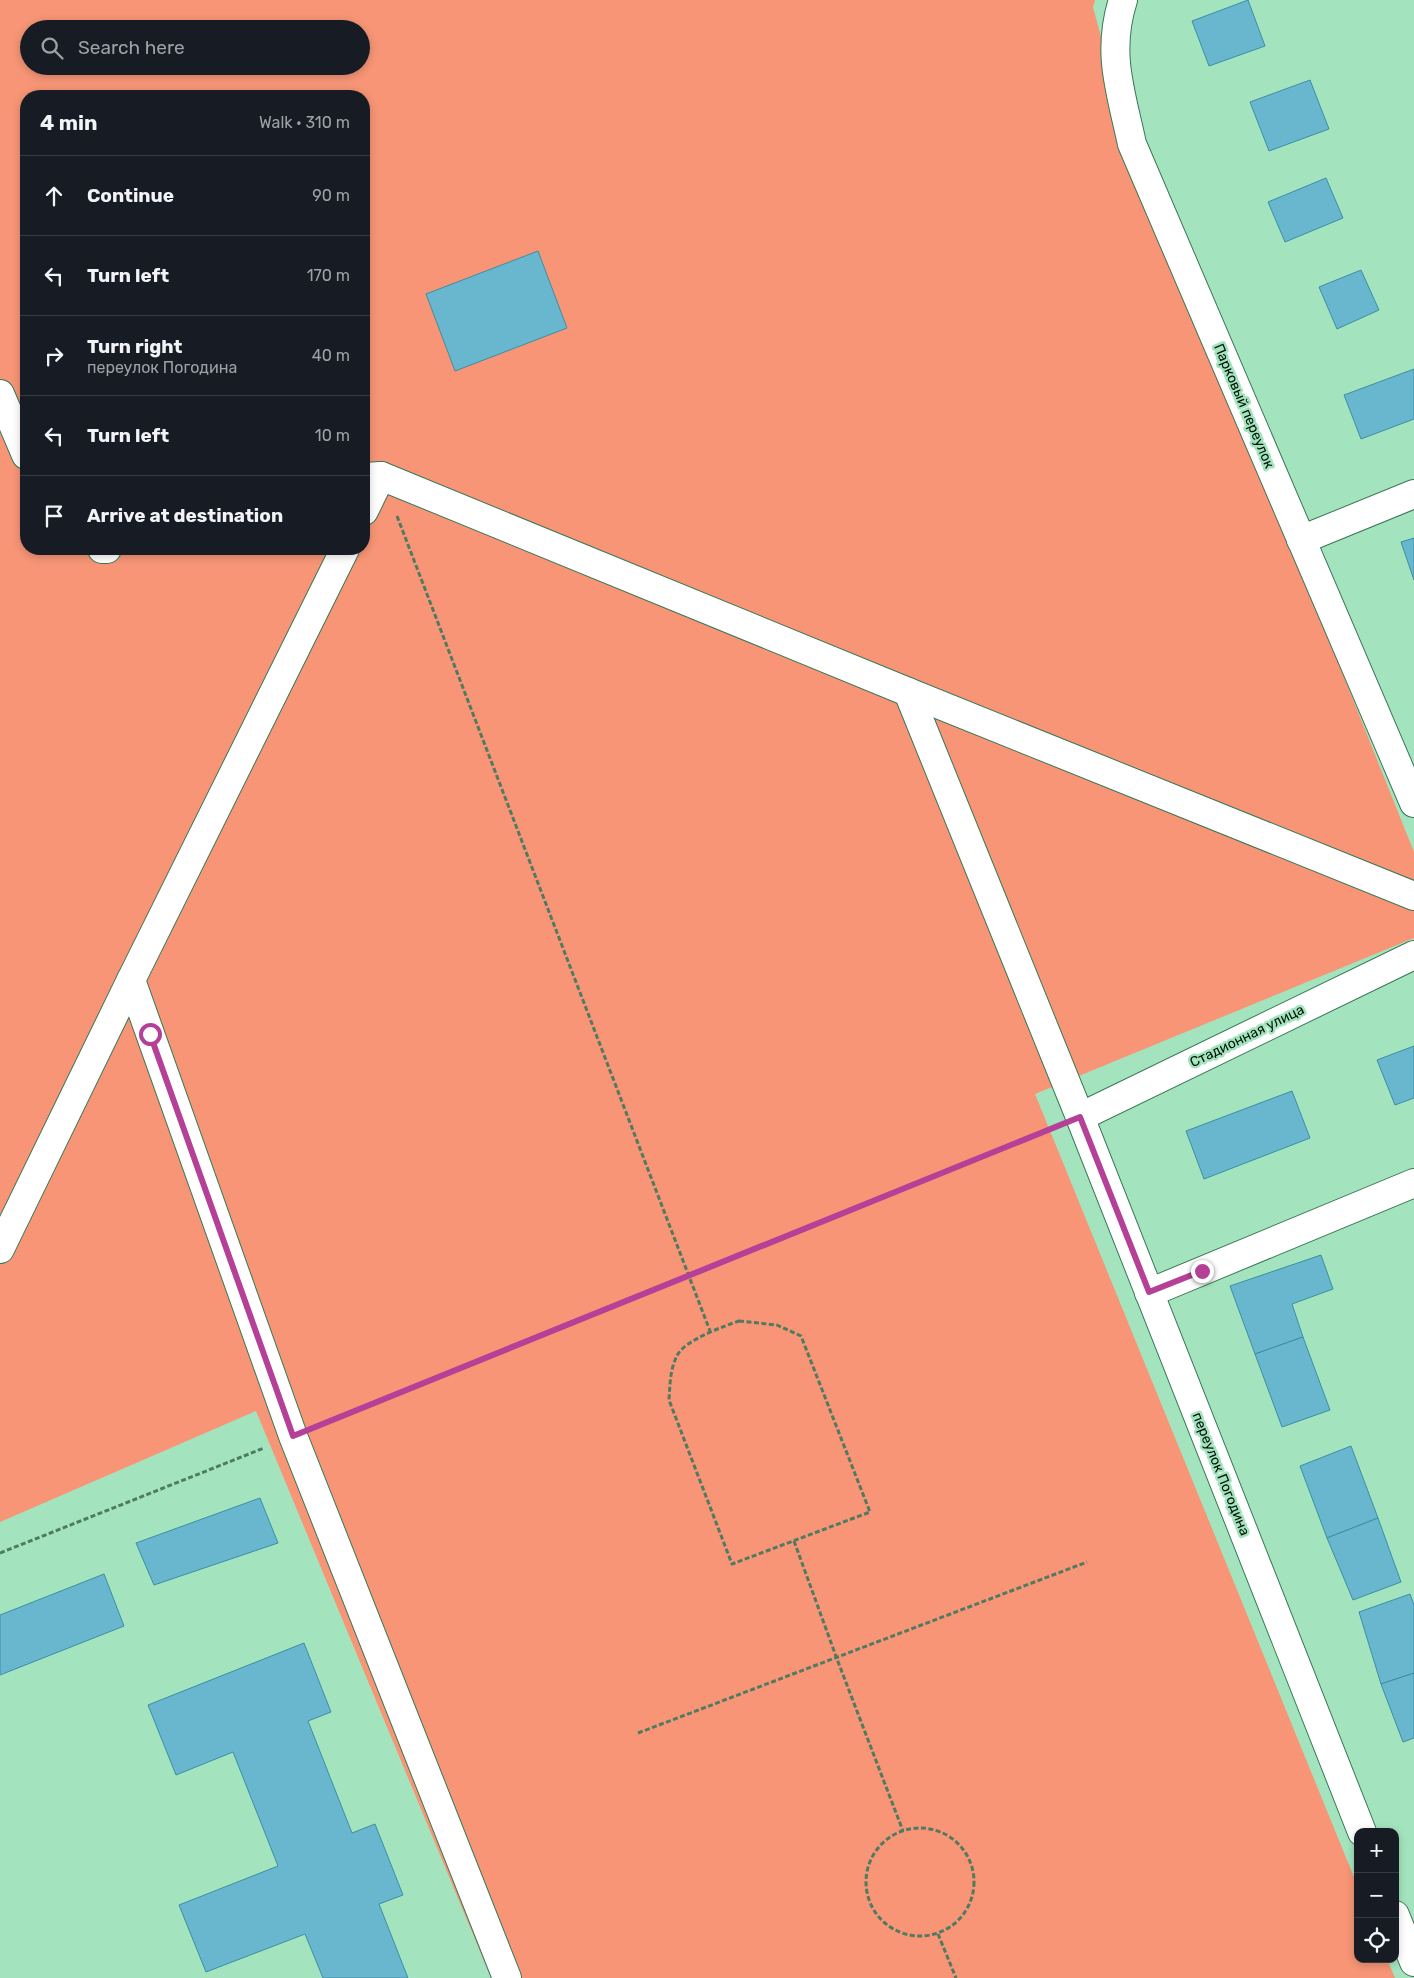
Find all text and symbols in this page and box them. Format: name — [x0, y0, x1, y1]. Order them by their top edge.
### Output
search box — [20, 20, 370, 75]
icon: search — [38, 34, 66, 62]
text: Search here — [78, 36, 185, 59]
text: 4 min — [40, 110, 98, 135]
text: Walk · 310 m — [259, 113, 350, 132]
icon: ahead — [40, 182, 68, 210]
text: Continue — [87, 184, 174, 207]
text: 90 m — [312, 186, 350, 205]
icon: left — [40, 262, 68, 290]
text: Turn left — [87, 264, 169, 287]
text: 170 m — [307, 266, 350, 285]
text: Turn right — [87, 335, 182, 358]
street label: Парковый переулок — [1210, 341, 1278, 471]
icon: right — [40, 342, 68, 370]
text: 40 m — [312, 346, 350, 365]
text: переулок Погодина — [87, 358, 237, 377]
icon: left — [40, 422, 68, 450]
text: Turn left — [87, 424, 169, 447]
text: 10 m — [315, 426, 350, 445]
icon: arrive — [40, 502, 68, 530]
text: Arrive at destination — [87, 504, 283, 527]
street label: Стадионная улица — [1187, 1001, 1307, 1071]
route start — [139, 1023, 162, 1046]
route end — [1191, 1260, 1214, 1283]
street label: переулок Погодина — [1188, 1410, 1254, 1538]
map controls — [1354, 1828, 1399, 1963]
button: + — [1354, 1828, 1399, 1873]
button: − — [1354, 1873, 1399, 1918]
button: locate — [1354, 1918, 1399, 1963]

